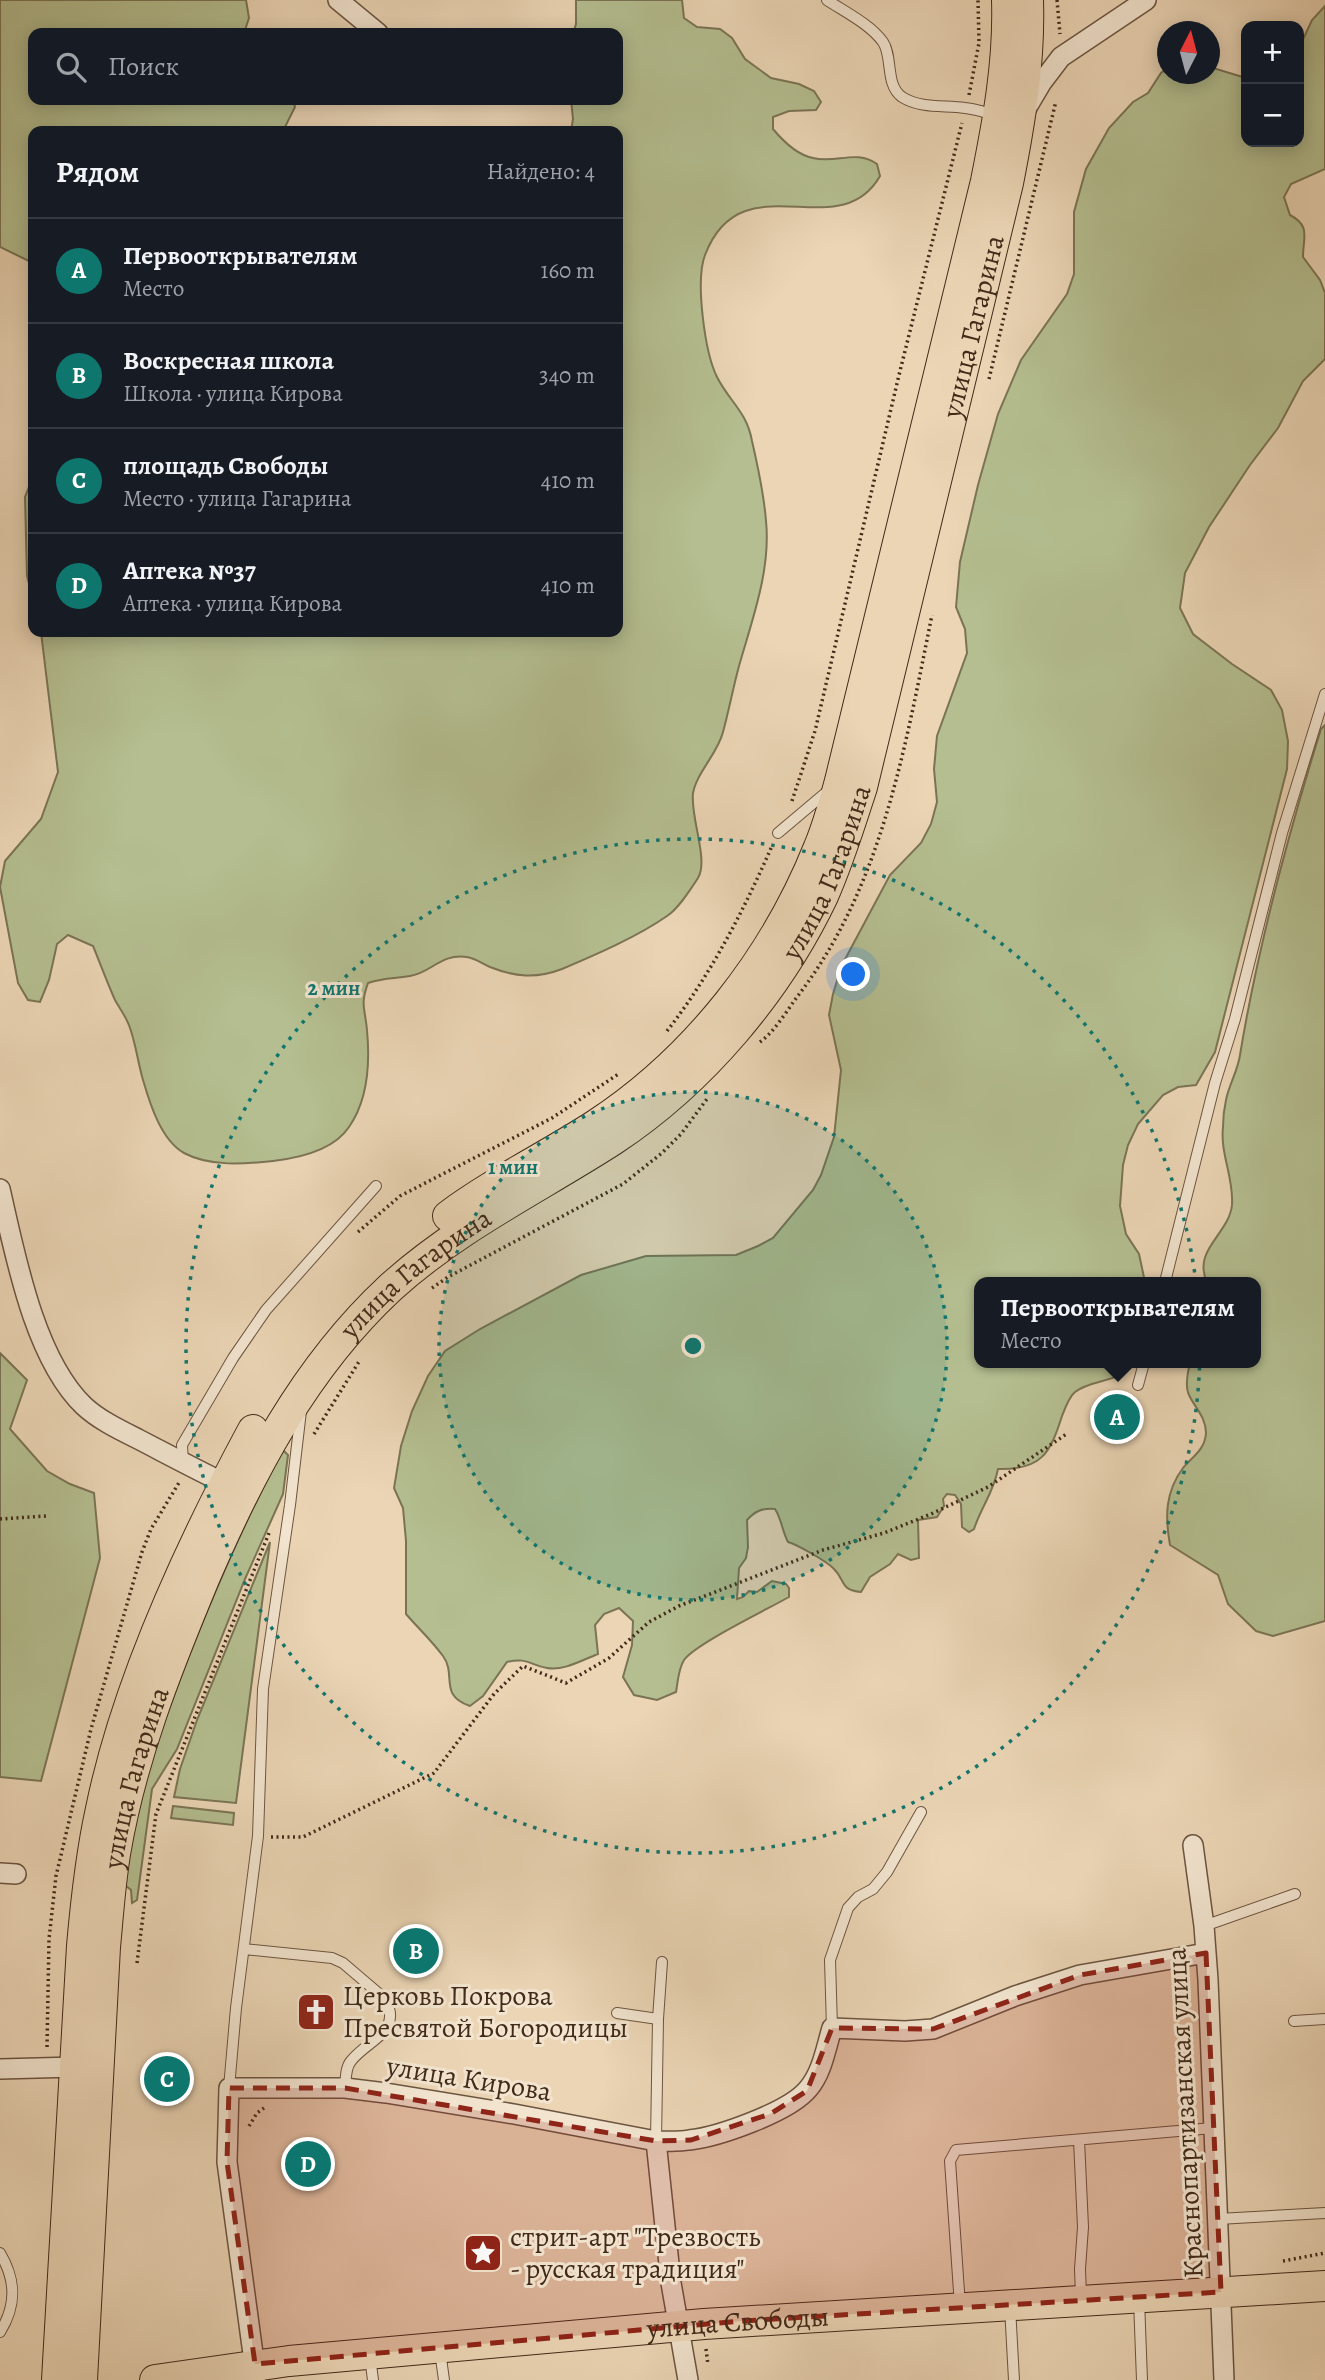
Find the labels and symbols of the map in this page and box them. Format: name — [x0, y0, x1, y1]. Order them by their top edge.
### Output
north arrow — [1157, 21, 1220, 84]
street label: улица Гагарина — [933, 231, 1014, 423]
street label: улица Гагарина — [772, 780, 880, 968]
your location — [836, 957, 870, 991]
text: 2 мин — [308, 974, 360, 1002]
text: 1 мин — [488, 1153, 538, 1181]
street label: улица Гагарина — [331, 1199, 499, 1348]
centre of rings — [681, 1334, 705, 1358]
pin: A — [1094, 1391, 1140, 1443]
street label: улица Гагарина — [94, 1682, 179, 1872]
pin: B — [393, 1925, 439, 1977]
street label: Краснопартизанская улица — [1157, 1947, 1213, 2279]
place label: Церковь Покрова Пресвятой Богородицы — [343, 1977, 628, 2047]
church icon: Церковь Покрова Пресвятой Богородицы — [295, 1991, 337, 2033]
street label: улица Кирова — [383, 2047, 554, 2111]
pin: C — [144, 2053, 190, 2105]
pin: D — [285, 2138, 331, 2190]
place label: стрит-арт "Трезвость - русская традиция" — [510, 2218, 760, 2288]
place icon: стрит-арт "Трезвость - русская традиция" — [462, 2232, 504, 2274]
street label: улица Свободы — [644, 2297, 830, 2348]

